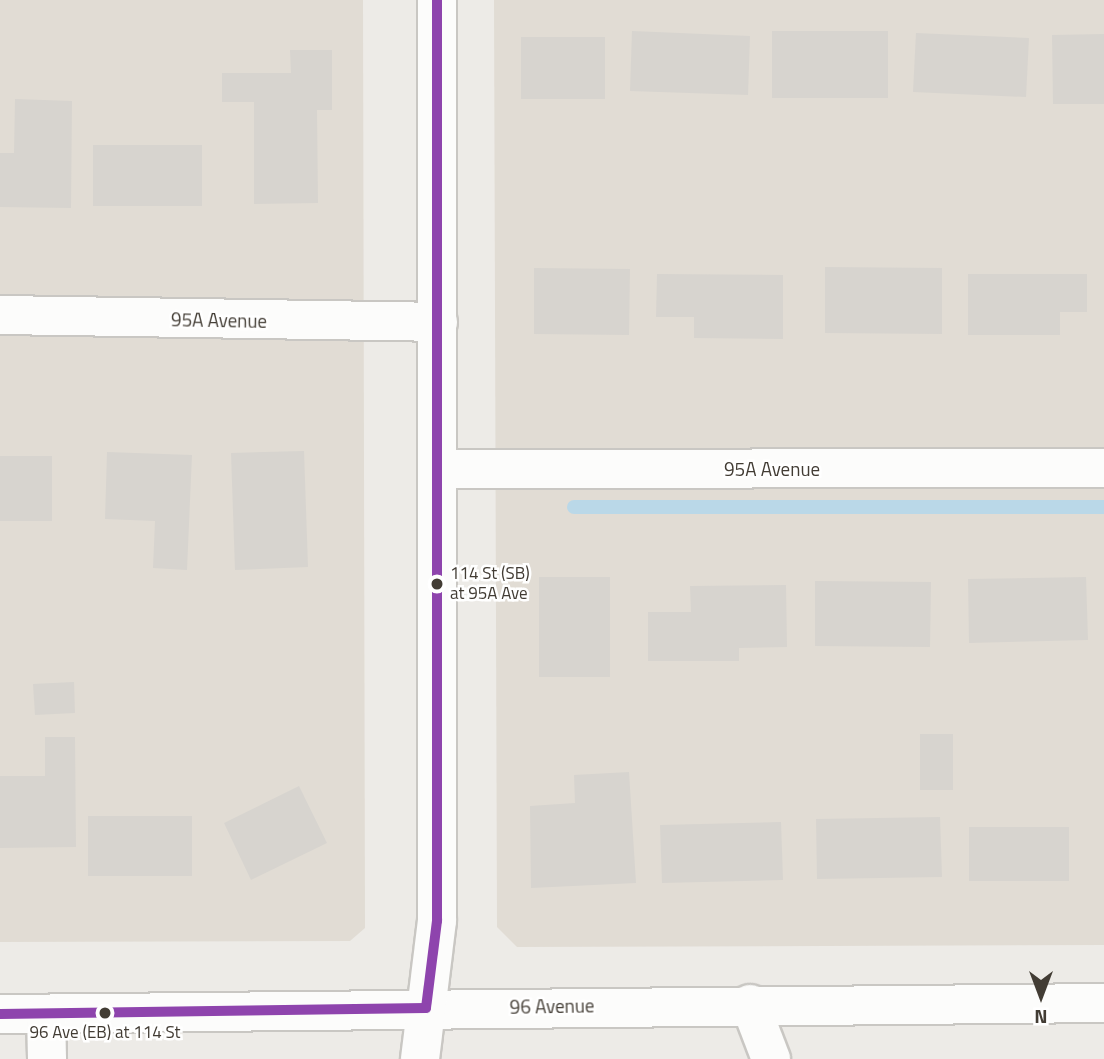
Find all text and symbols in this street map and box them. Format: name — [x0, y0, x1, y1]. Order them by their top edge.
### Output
street label: 95A Avenue — [171, 308, 267, 332]
street label: 95A Avenue — [724, 458, 820, 480]
place label: 114 St (SB) at 95A Ave — [450, 564, 530, 604]
marker: 114 St (SB) at 95A Ave — [430, 577, 444, 591]
north arrow — [1006, 961, 1076, 1031]
street label: 96 Avenue — [509, 994, 595, 1018]
text: N — [1034, 1003, 1048, 1032]
marker: 96 Ave (EB) at 114 St — [98, 1006, 112, 1020]
place label: 96 Ave (EB) at 114 St — [29, 1023, 181, 1043]

